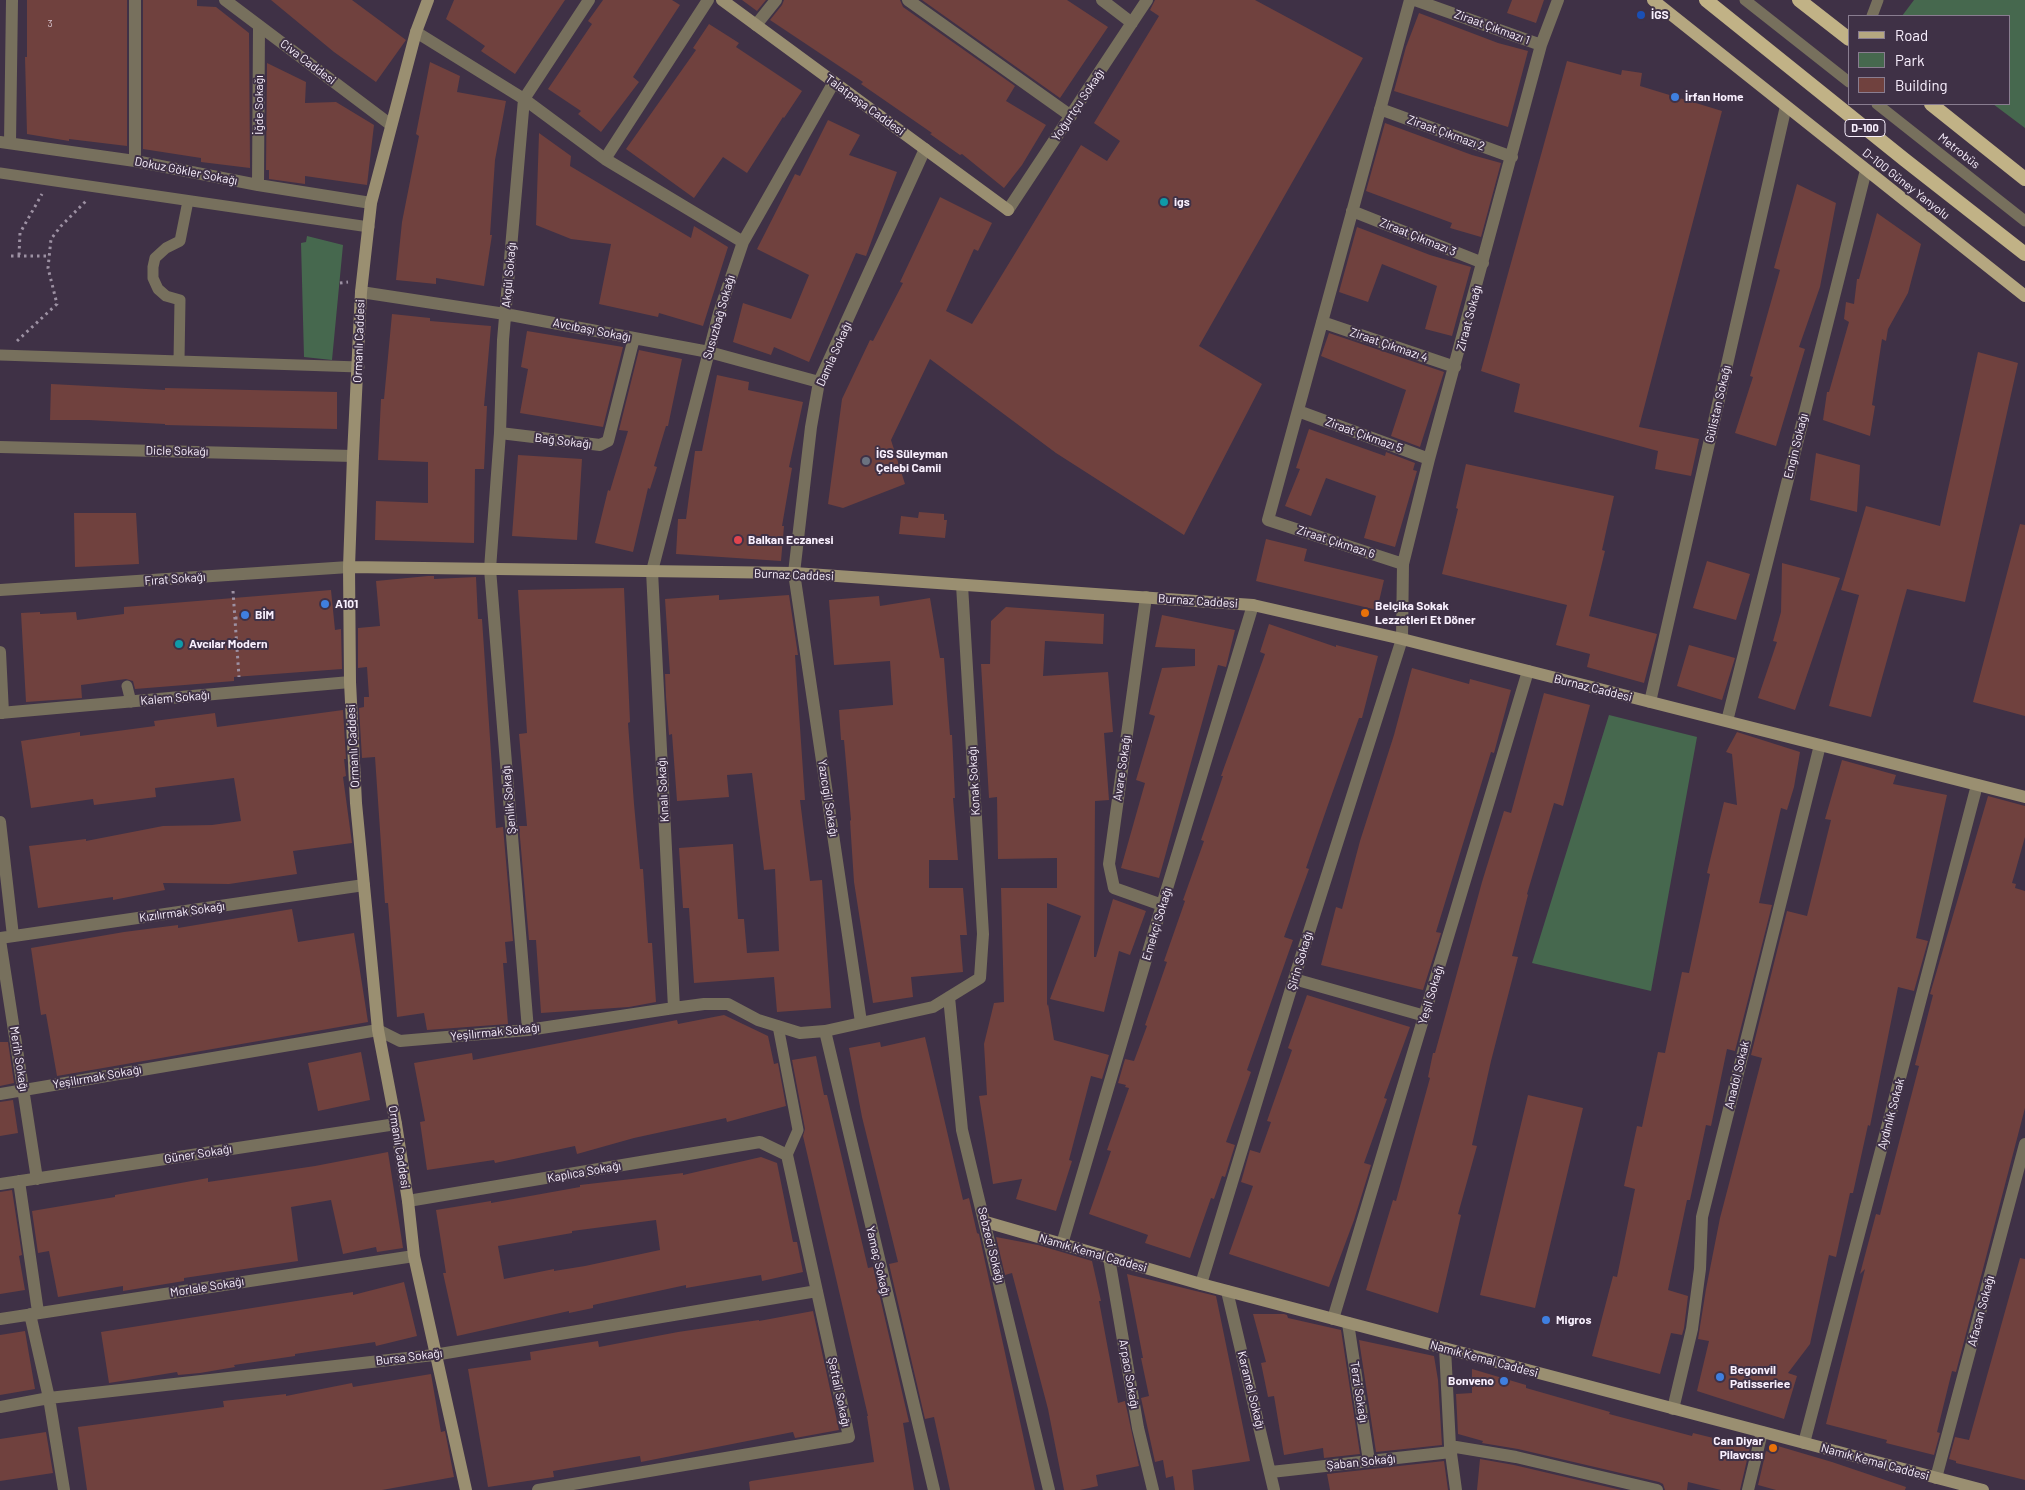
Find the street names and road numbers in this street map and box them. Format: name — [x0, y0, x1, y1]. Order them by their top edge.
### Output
street label: Ziraat Çıkmazı 1 — [1452, 7, 1532, 47]
street label: Civa Caddesi — [277, 36, 339, 88]
street label: Yoğurtçu Sokağı — [1049, 66, 1107, 144]
street label: Talatpaşa Caddesi — [822, 71, 908, 139]
street label: İğde Sokağı — [252, 75, 266, 135]
street label: Ziraat Çıkmazı 2 — [1405, 112, 1487, 154]
road number: D-100 — [1845, 120, 1885, 136]
street label: Metrobüs — [1935, 130, 1983, 172]
street label: D-100 Güney Yanyolu — [1860, 146, 1952, 222]
street label: Dokuz Gökler Sokağı — [133, 154, 239, 188]
street label: Ziraat Çıkmazı 3 — [1378, 215, 1458, 259]
street label: Akgül Sokağı — [499, 242, 519, 308]
street label: Susuzbağ Sokağı — [700, 273, 738, 361]
street label: Ziraat Sokağı — [1453, 284, 1485, 352]
street label: Ormanlı Caddesi — [350, 299, 368, 383]
street label: Avcıbaşı Sokağı — [552, 315, 632, 345]
street label: Damla Sokağı — [813, 319, 855, 389]
street label: Ziraat Çıkmazı 4 — [1348, 325, 1430, 365]
street label: Gülistan Sokağı — [1702, 364, 1734, 444]
street label: Engin Sokağı — [1781, 412, 1811, 480]
street label: Ziraat Çıkmazı 5 — [1323, 414, 1405, 456]
street label: Bağ Sokağı — [534, 430, 592, 452]
street label: Dicle Sokağı — [145, 443, 209, 459]
street label: Ziraat Çıkmazı 6 — [1295, 523, 1377, 561]
street label: Burnaz Caddesi — [754, 566, 834, 584]
street label: Fırat Sokağı — [144, 570, 206, 588]
street label: Burnaz Caddesi — [1158, 591, 1238, 611]
street label: Burnaz Caddesi — [1552, 671, 1634, 705]
street label: Kalem Sokağı — [140, 688, 210, 708]
street label: Ormanlı Caddesi — [344, 704, 362, 788]
street label: Avare Sokağı — [1110, 734, 1134, 802]
street label: Konak Sokağı — [965, 746, 983, 816]
street label: Kınalı Sokağı — [654, 757, 672, 823]
street label: Yazıcıgil Sokağı — [815, 758, 841, 838]
street label: Şenlik Sokağı — [499, 765, 519, 835]
street label: Emekçi Sokağı — [1139, 886, 1175, 962]
street label: Kızılırmak Sokağı — [138, 899, 226, 925]
street label: Şirin Sokağı — [1284, 930, 1316, 992]
street label: Yeşil Sokağı — [1415, 964, 1447, 1026]
street label: Yeşilırmak Sokağı — [450, 1020, 540, 1044]
street label: Merih Sokağı — [7, 1025, 31, 1093]
street label: Anadol Sokak — [1722, 1039, 1752, 1111]
street label: Yeşilırmak Sokağı — [51, 1062, 143, 1092]
street label: Aydınlık Sokak — [1875, 1077, 1907, 1151]
street label: Ormanlı Caddesi — [385, 1105, 413, 1189]
street label: Güner Sokağı — [163, 1142, 233, 1166]
street label: Kaplıca Sokağı — [546, 1158, 622, 1186]
street label: Sebzeci Sokağı — [975, 1205, 1007, 1285]
street label: Yamaç Sokağı — [863, 1224, 893, 1298]
street label: Namık Kemal Caddesi — [1037, 1231, 1149, 1275]
street label: Morlale Sokağı — [169, 1274, 245, 1300]
street label: Afacan Sokağı — [1965, 1274, 1997, 1348]
street label: Arpacı Sokağı — [1116, 1338, 1142, 1410]
street label: Namık Kemal Caddesi — [1428, 1338, 1540, 1380]
street label: Bursa Sokağı — [375, 1346, 443, 1368]
street label: Karamel Sokağı — [1234, 1350, 1268, 1430]
street label: Şeftali Sokağı — [825, 1356, 853, 1428]
street label: Terzi Sokağı — [1347, 1360, 1371, 1424]
street label: Namık Kemal Caddesi — [1819, 1441, 1931, 1483]
street label: Şaban Sokağı — [1326, 1451, 1396, 1473]

